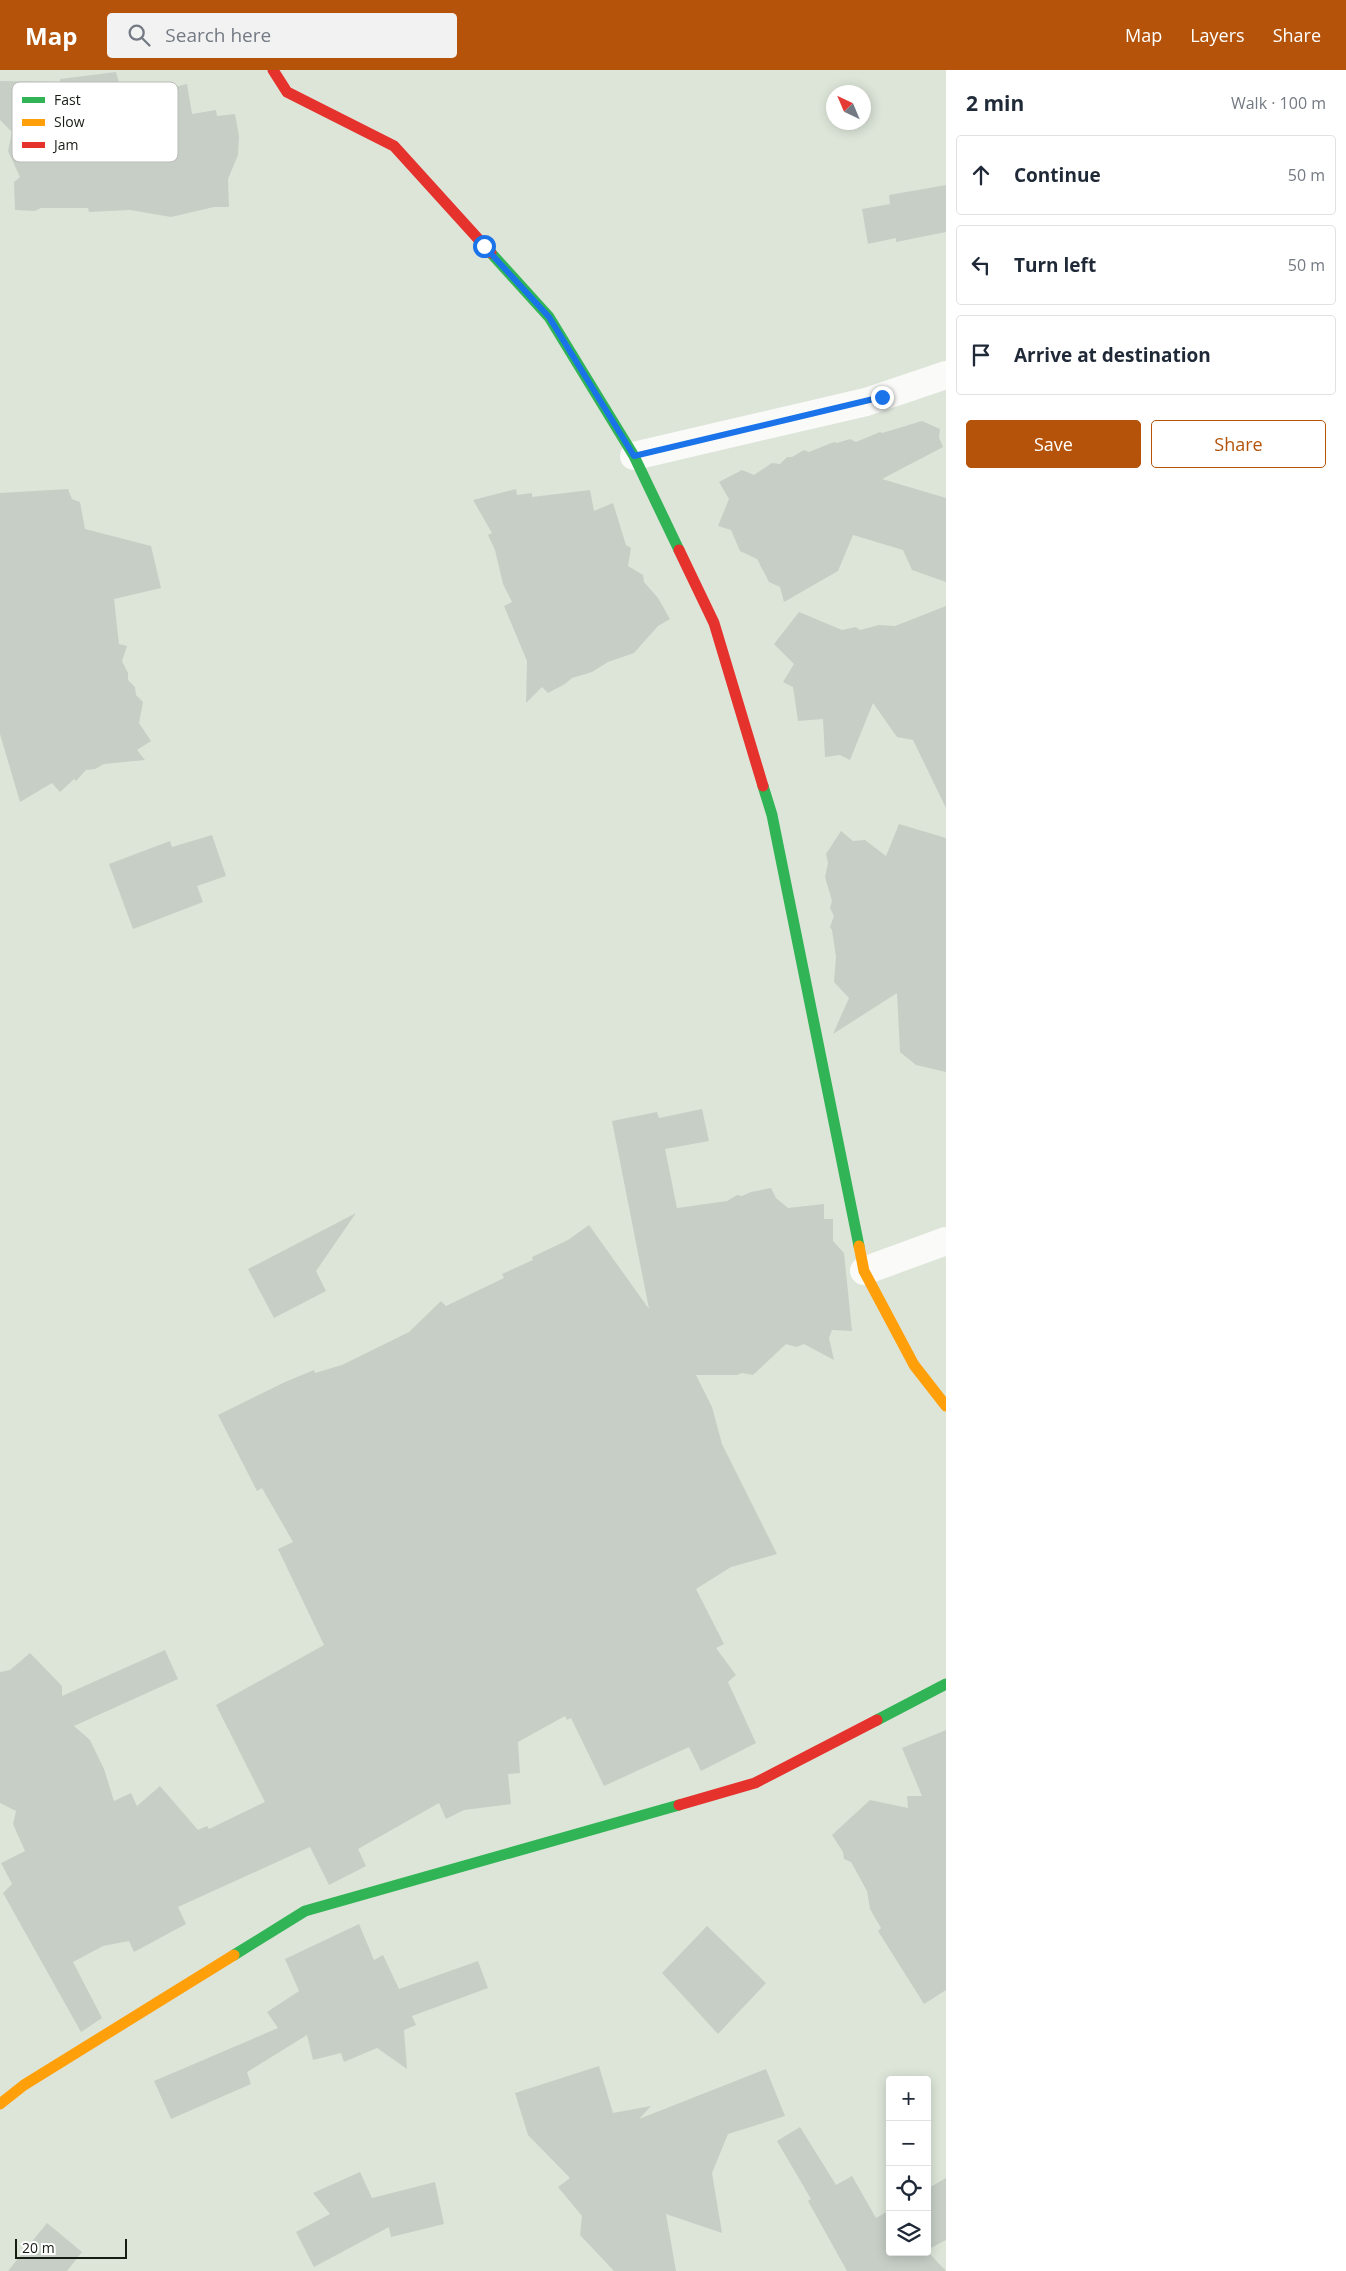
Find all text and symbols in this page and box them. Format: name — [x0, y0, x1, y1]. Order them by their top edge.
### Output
search box — [107, 13, 457, 58]
text: Map — [25, 19, 77, 52]
icon: search — [125, 21, 153, 49]
text: Search here — [165, 22, 271, 48]
text: Map — [1125, 23, 1162, 47]
text: Layers — [1190, 23, 1245, 47]
text: Share — [1273, 23, 1321, 47]
legend — [12, 82, 178, 162]
north arrow — [826, 85, 871, 130]
text: 2 min — [966, 89, 1024, 117]
text: Fast — [54, 90, 81, 109]
text: Walk · 100 m — [1231, 92, 1326, 114]
text: Slow — [54, 112, 85, 131]
text: Jam — [52, 135, 79, 154]
icon: ahead — [967, 161, 995, 189]
text: Continue — [1014, 162, 1101, 188]
text: 50 m — [1288, 164, 1325, 186]
route start — [473, 235, 496, 258]
icon: left — [967, 251, 995, 279]
text: Turn left — [1014, 252, 1096, 278]
text: 50 m — [1288, 254, 1325, 276]
icon: arrive — [967, 341, 995, 369]
text: Arrive at destination — [1014, 342, 1211, 368]
route end — [871, 386, 894, 409]
button: Save — [966, 420, 1141, 468]
button: Share — [1151, 420, 1326, 468]
map controls — [886, 2076, 931, 2256]
button: + — [886, 2076, 931, 2121]
button: − — [886, 2121, 931, 2166]
button: locate — [886, 2166, 931, 2211]
button: layers — [886, 2211, 931, 2256]
scale bar — [15, 2236, 128, 2259]
text: 20 m — [22, 2238, 55, 2257]

